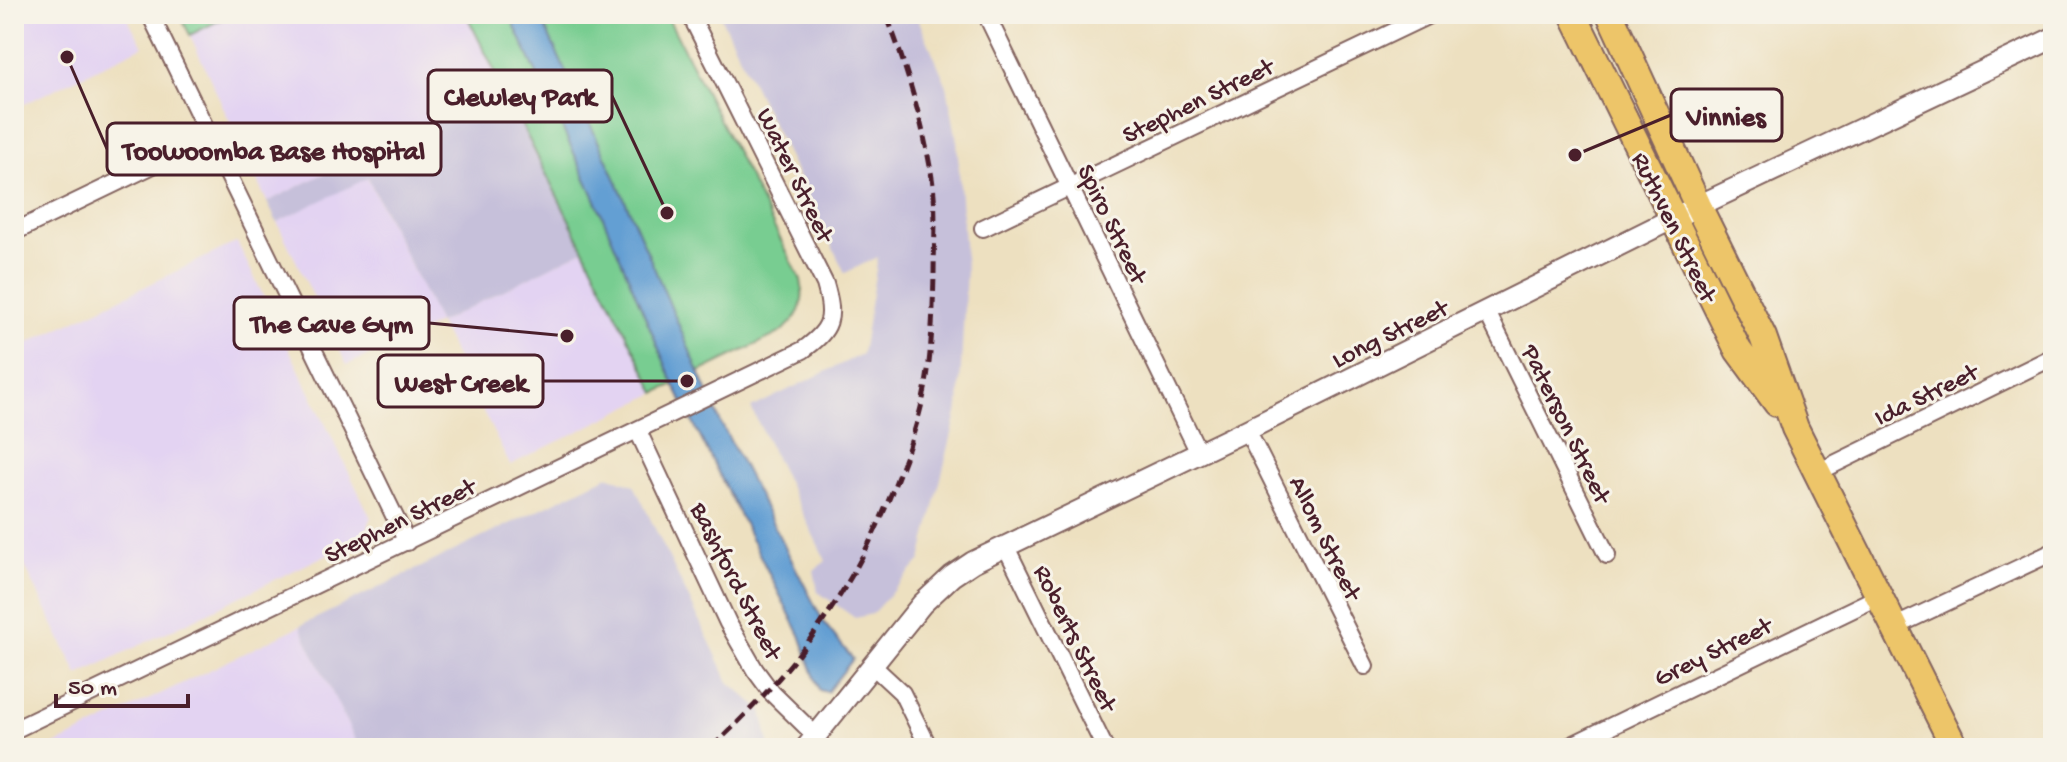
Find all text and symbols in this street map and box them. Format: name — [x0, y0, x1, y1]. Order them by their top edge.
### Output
street label: Stephen Street — [1118, 52, 1282, 153]
callout: Clewley Park — [428, 70, 612, 122]
text: Clewley Park — [444, 83, 599, 116]
callout: Vinnies — [1671, 89, 1782, 141]
text: Vinnies — [1684, 103, 1767, 136]
street label: Water Street — [747, 104, 840, 250]
callout: Toowoomba Base Hospital — [107, 123, 441, 175]
text: Toowoomba Base Hospital — [121, 137, 425, 170]
street label: Ruthven Street — [1622, 148, 1723, 310]
street label: Spiro Street — [1068, 160, 1153, 292]
street label: Long Street — [1328, 294, 1456, 378]
callout: The Cave Gym — [234, 297, 429, 349]
text: The Cave Gym — [249, 310, 413, 343]
street label: Paterson Street — [1512, 340, 1617, 512]
callout: West Creek — [378, 355, 543, 407]
street label: Ida Street — [1870, 358, 1986, 435]
text: West Creek — [393, 369, 531, 402]
street label: Stephen Street — [320, 472, 484, 573]
street label: Allom Street — [1280, 472, 1367, 608]
street label: Bashford Street — [681, 497, 788, 668]
street label: Roberts Street — [1024, 561, 1123, 719]
street label: Grey Street — [1650, 611, 1780, 696]
scale bar — [56, 658, 188, 708]
text: 50 m — [68, 675, 117, 704]

